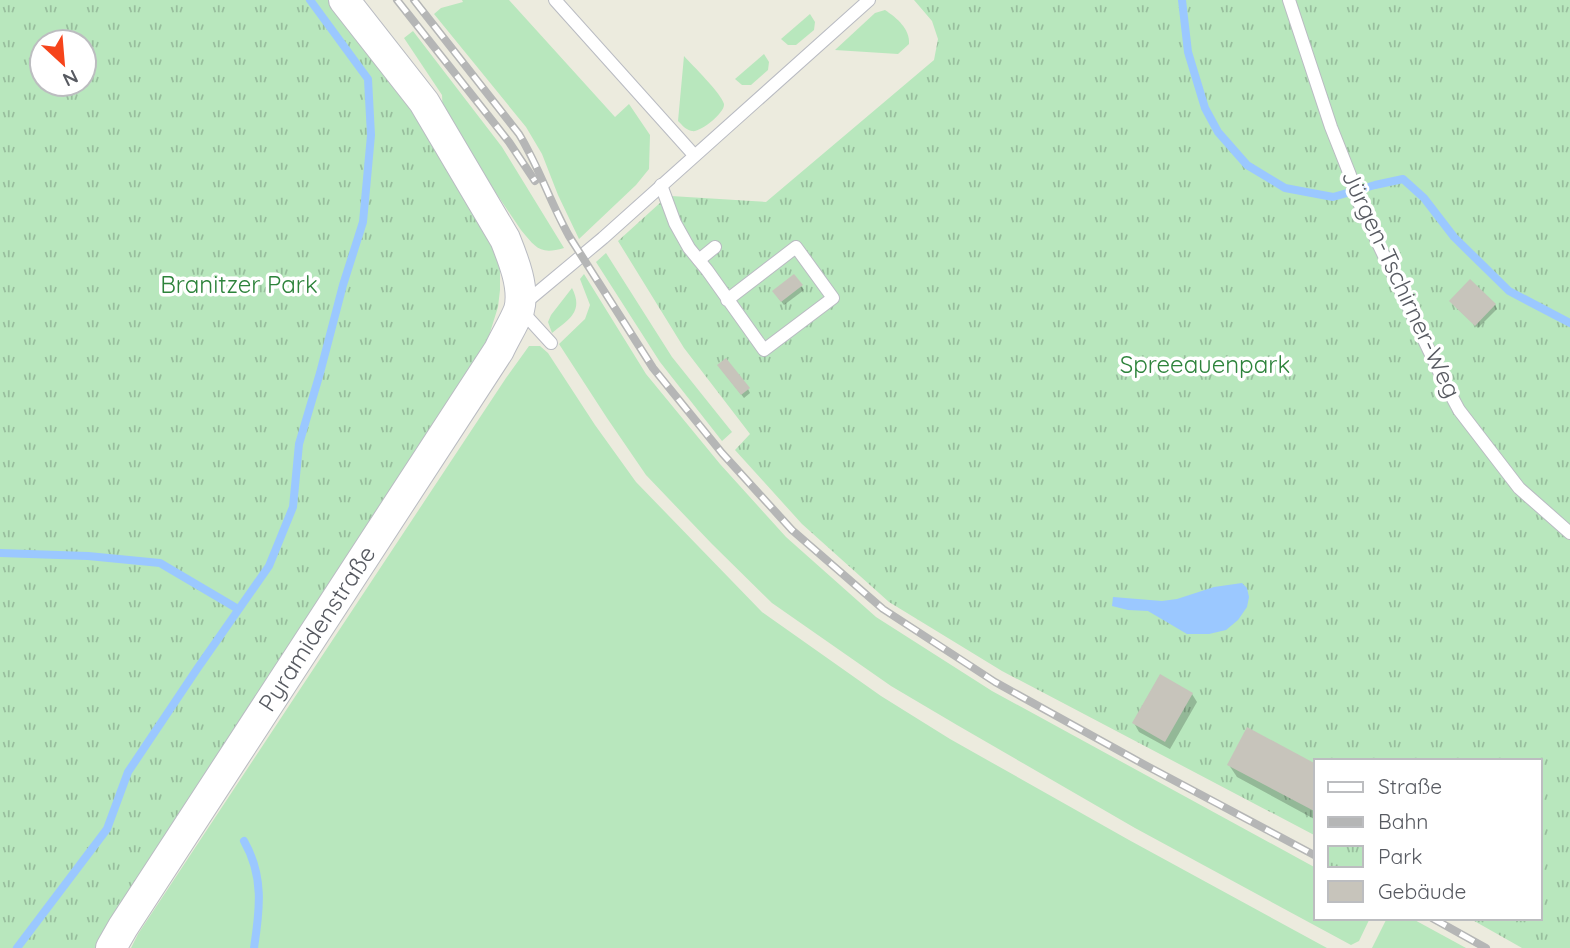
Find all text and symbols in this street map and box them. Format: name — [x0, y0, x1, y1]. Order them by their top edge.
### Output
north arrow — [28, 28, 98, 98]
text: N — [59, 64, 82, 92]
street label: Jürgen-Tschirner-Weg — [1336, 165, 1468, 402]
park label: Branitzer Park — [160, 269, 318, 299]
park label: Spreeauenpark — [1120, 349, 1290, 379]
street label: Pyramidenstraße — [252, 540, 381, 717]
legend — [1314, 759, 1542, 920]
text: Straße — [1378, 773, 1442, 799]
text: Bahn — [1378, 808, 1428, 834]
text: Park — [1378, 843, 1422, 869]
text: Gebäude — [1378, 878, 1466, 904]

